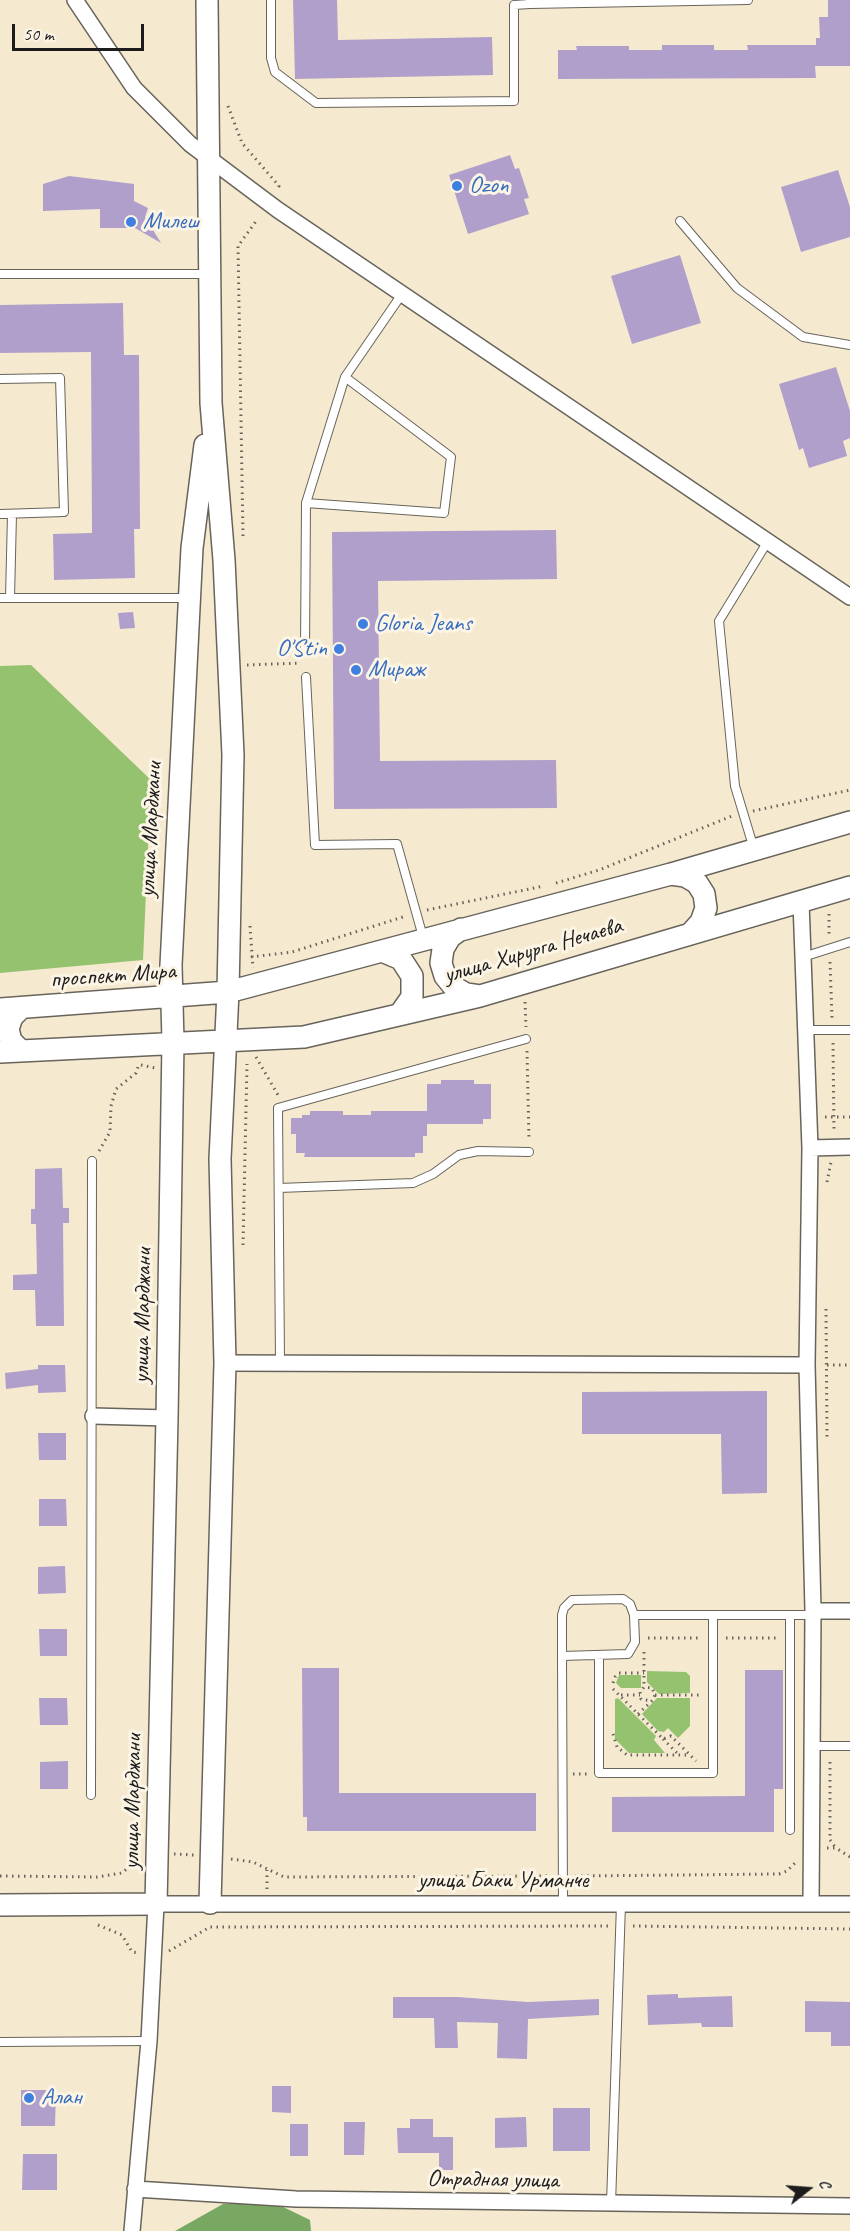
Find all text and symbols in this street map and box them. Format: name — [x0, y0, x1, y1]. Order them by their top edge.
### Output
scale bar — [15, 12, 147, 50]
text: 50 m — [23, 23, 54, 45]
place label: Ozon — [469, 172, 508, 200]
marker: Ozon — [450, 179, 464, 193]
place label: Милеш — [143, 208, 199, 236]
marker: Милеш — [124, 215, 138, 229]
place label: Gloria Jeans — [375, 610, 472, 638]
marker: Gloria Jeans — [356, 617, 370, 631]
place label: O'Stin — [277, 635, 327, 663]
marker: O'Stin — [332, 642, 346, 656]
place label: Мираж — [368, 656, 425, 684]
marker: Мираж — [349, 663, 363, 677]
street label: улица Марджани — [133, 762, 169, 898]
street label: улица Хирурга Нечаева — [440, 912, 626, 990]
street label: проспект Мира — [49, 957, 177, 995]
street label: улица Марджани — [127, 1248, 159, 1384]
street label: улица Марджани — [117, 1734, 149, 1870]
street label: улица Баки Урманче — [418, 1867, 588, 1895]
place label: Алан — [41, 2084, 82, 2112]
marker: Алан — [22, 2091, 36, 2105]
north arrow — [778, 2159, 838, 2219]
street label: Отрадная улица — [427, 2164, 559, 2196]
text: С — [814, 2177, 836, 2190]

